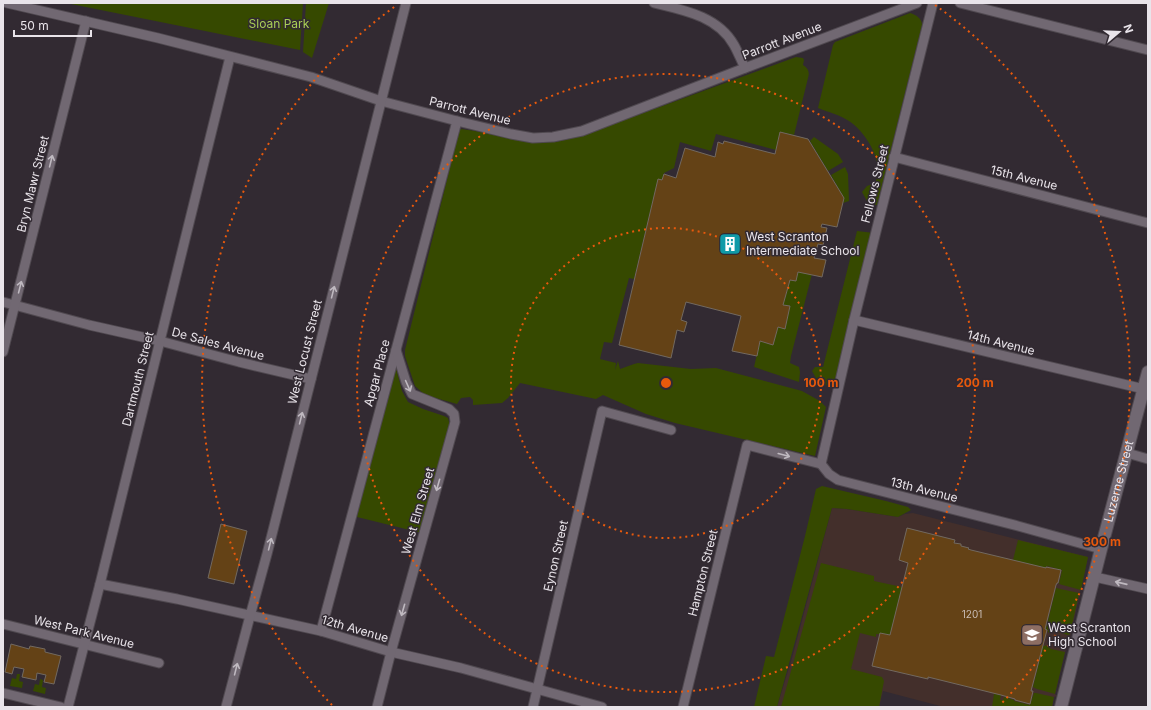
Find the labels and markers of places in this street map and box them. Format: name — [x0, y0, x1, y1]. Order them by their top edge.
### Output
place label: West Scranton Intermediate School — [746, 229, 859, 258]
building icon: West Scranton Intermediate School — [717, 231, 743, 257]
centre of rings — [659, 376, 673, 390]
place label: West Scranton High School — [1048, 620, 1131, 649]
school or university icon: West Scranton High School — [1019, 622, 1045, 648]

